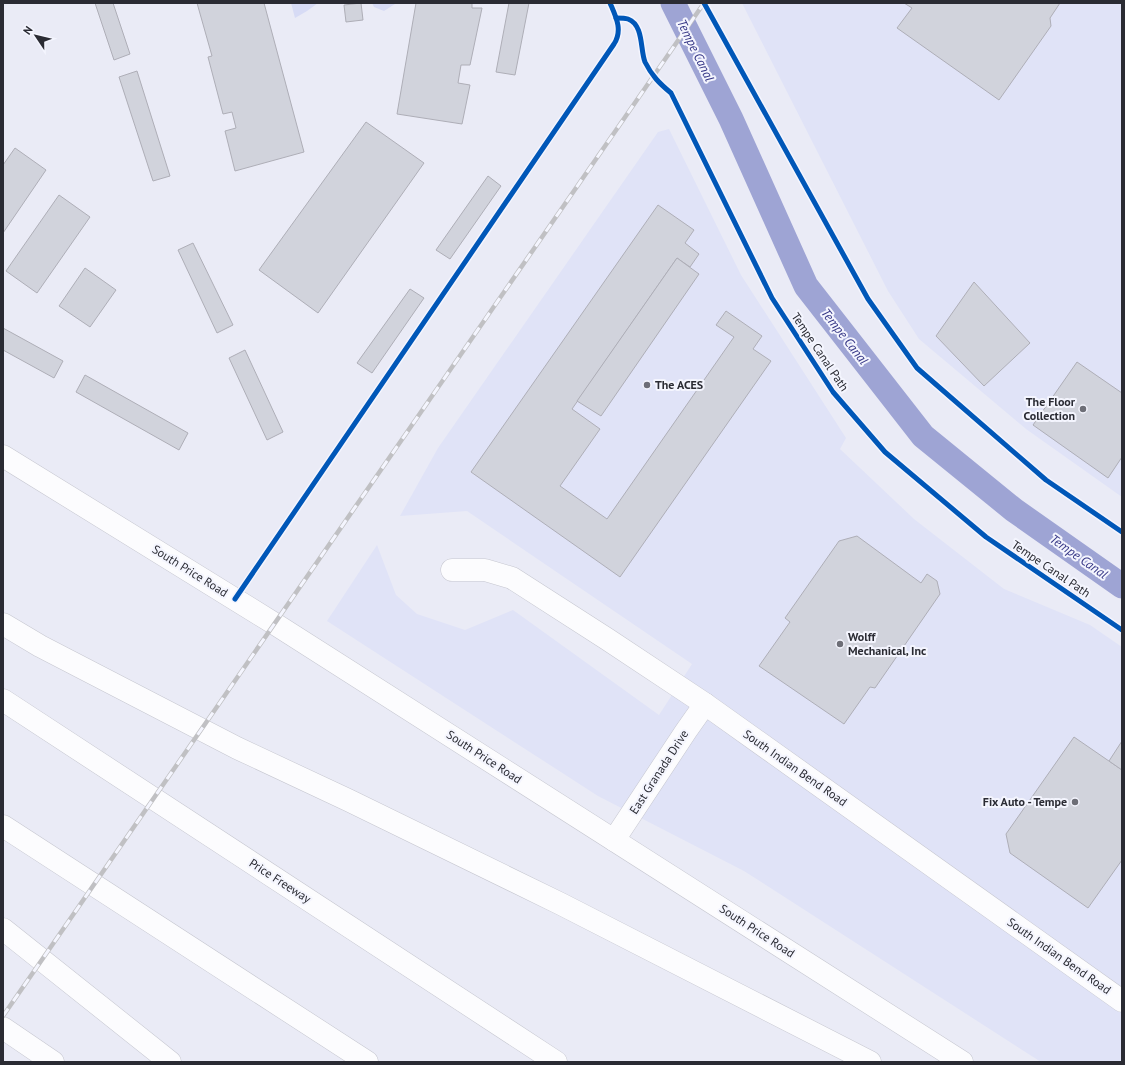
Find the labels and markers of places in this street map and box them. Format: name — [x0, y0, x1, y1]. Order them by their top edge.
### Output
place label: The ACES — [655, 377, 703, 392]
marker: The ACES — [642, 380, 652, 390]
place label: The Floor Collection — [1024, 394, 1076, 423]
marker: The Floor Collection — [1078, 404, 1088, 414]
place label: Wolff Mechanical, Inc — [848, 629, 926, 658]
marker: Wolff Mechanical, Inc — [835, 639, 845, 649]
place label: Fix Auto - Tempe — [983, 794, 1067, 809]
marker: Fix Auto - Tempe — [1070, 797, 1080, 807]

